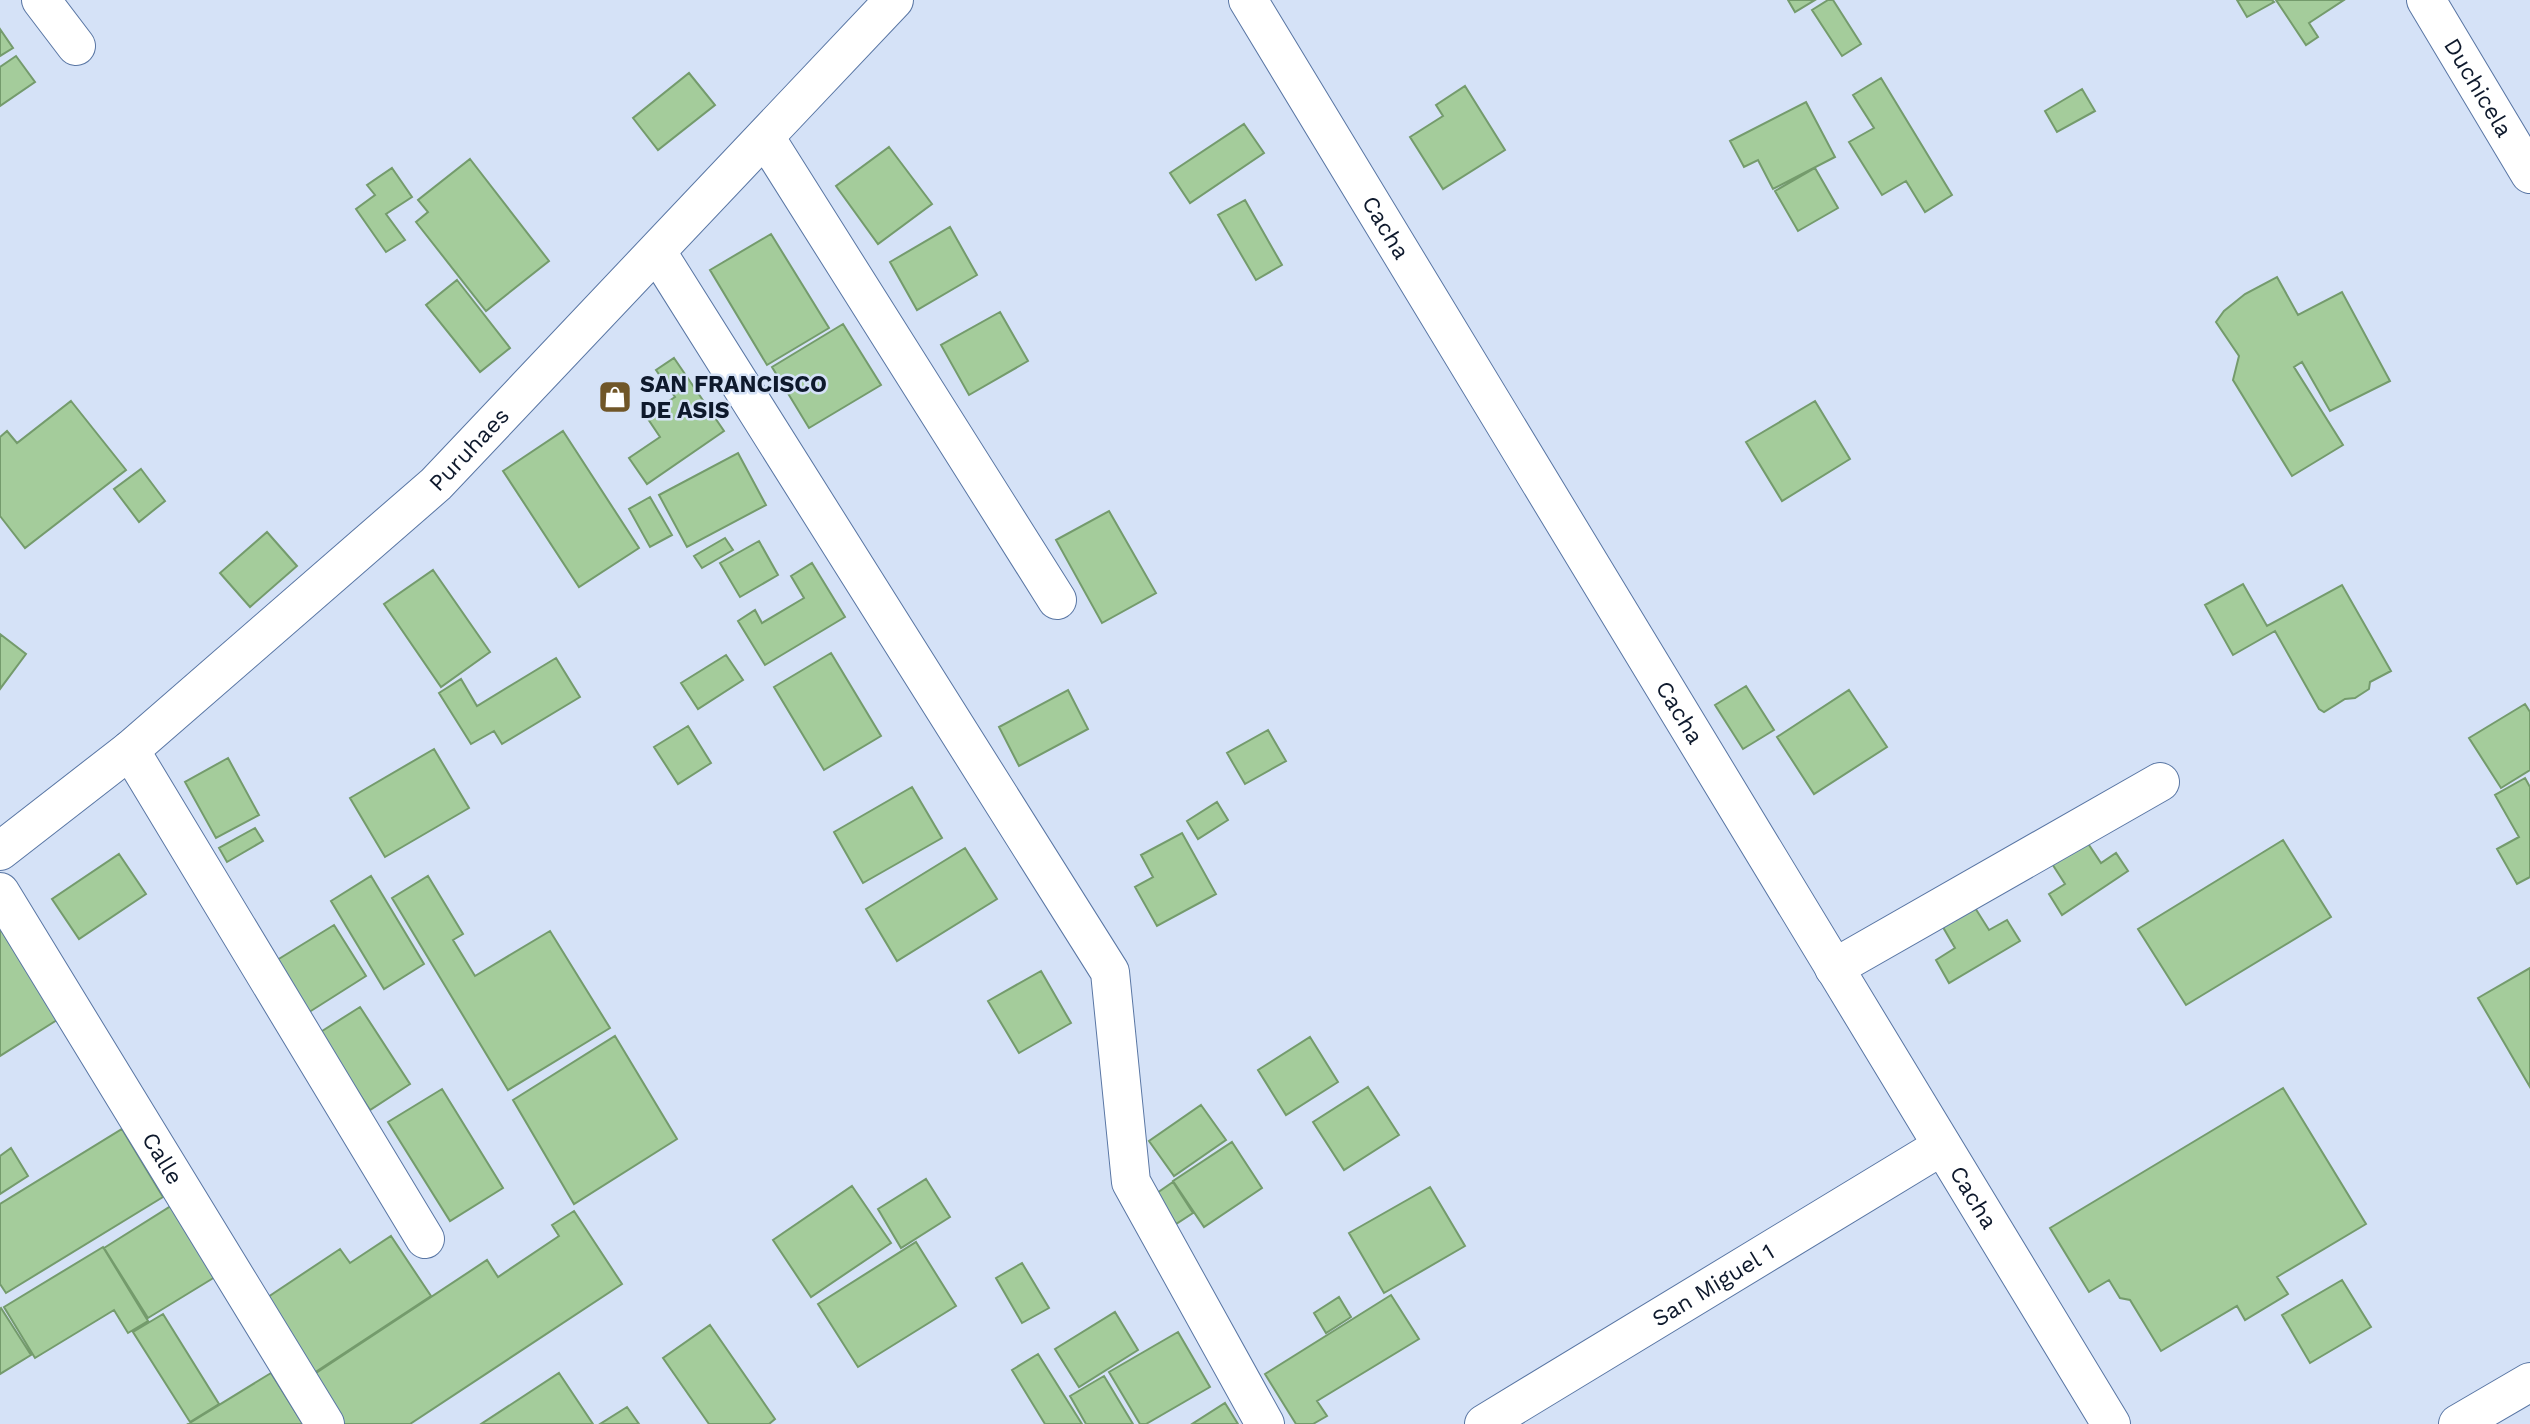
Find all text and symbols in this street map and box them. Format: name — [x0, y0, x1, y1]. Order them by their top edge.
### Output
street label: Duchicela — [2438, 34, 2518, 142]
street label: Cacha — [1356, 191, 1415, 264]
place label: SAN FRANCISCO DE ASIS — [640, 371, 827, 424]
shop icon: SAN FRANCISCO DE ASIS — [596, 378, 634, 416]
street label: Puruhaes — [424, 402, 515, 497]
street label: Cacha — [1650, 676, 1709, 749]
street label: Calle — [136, 1127, 188, 1190]
street label: Cacha — [1944, 1161, 2003, 1234]
street label: San Miguel 1 — [1647, 1238, 1779, 1333]

